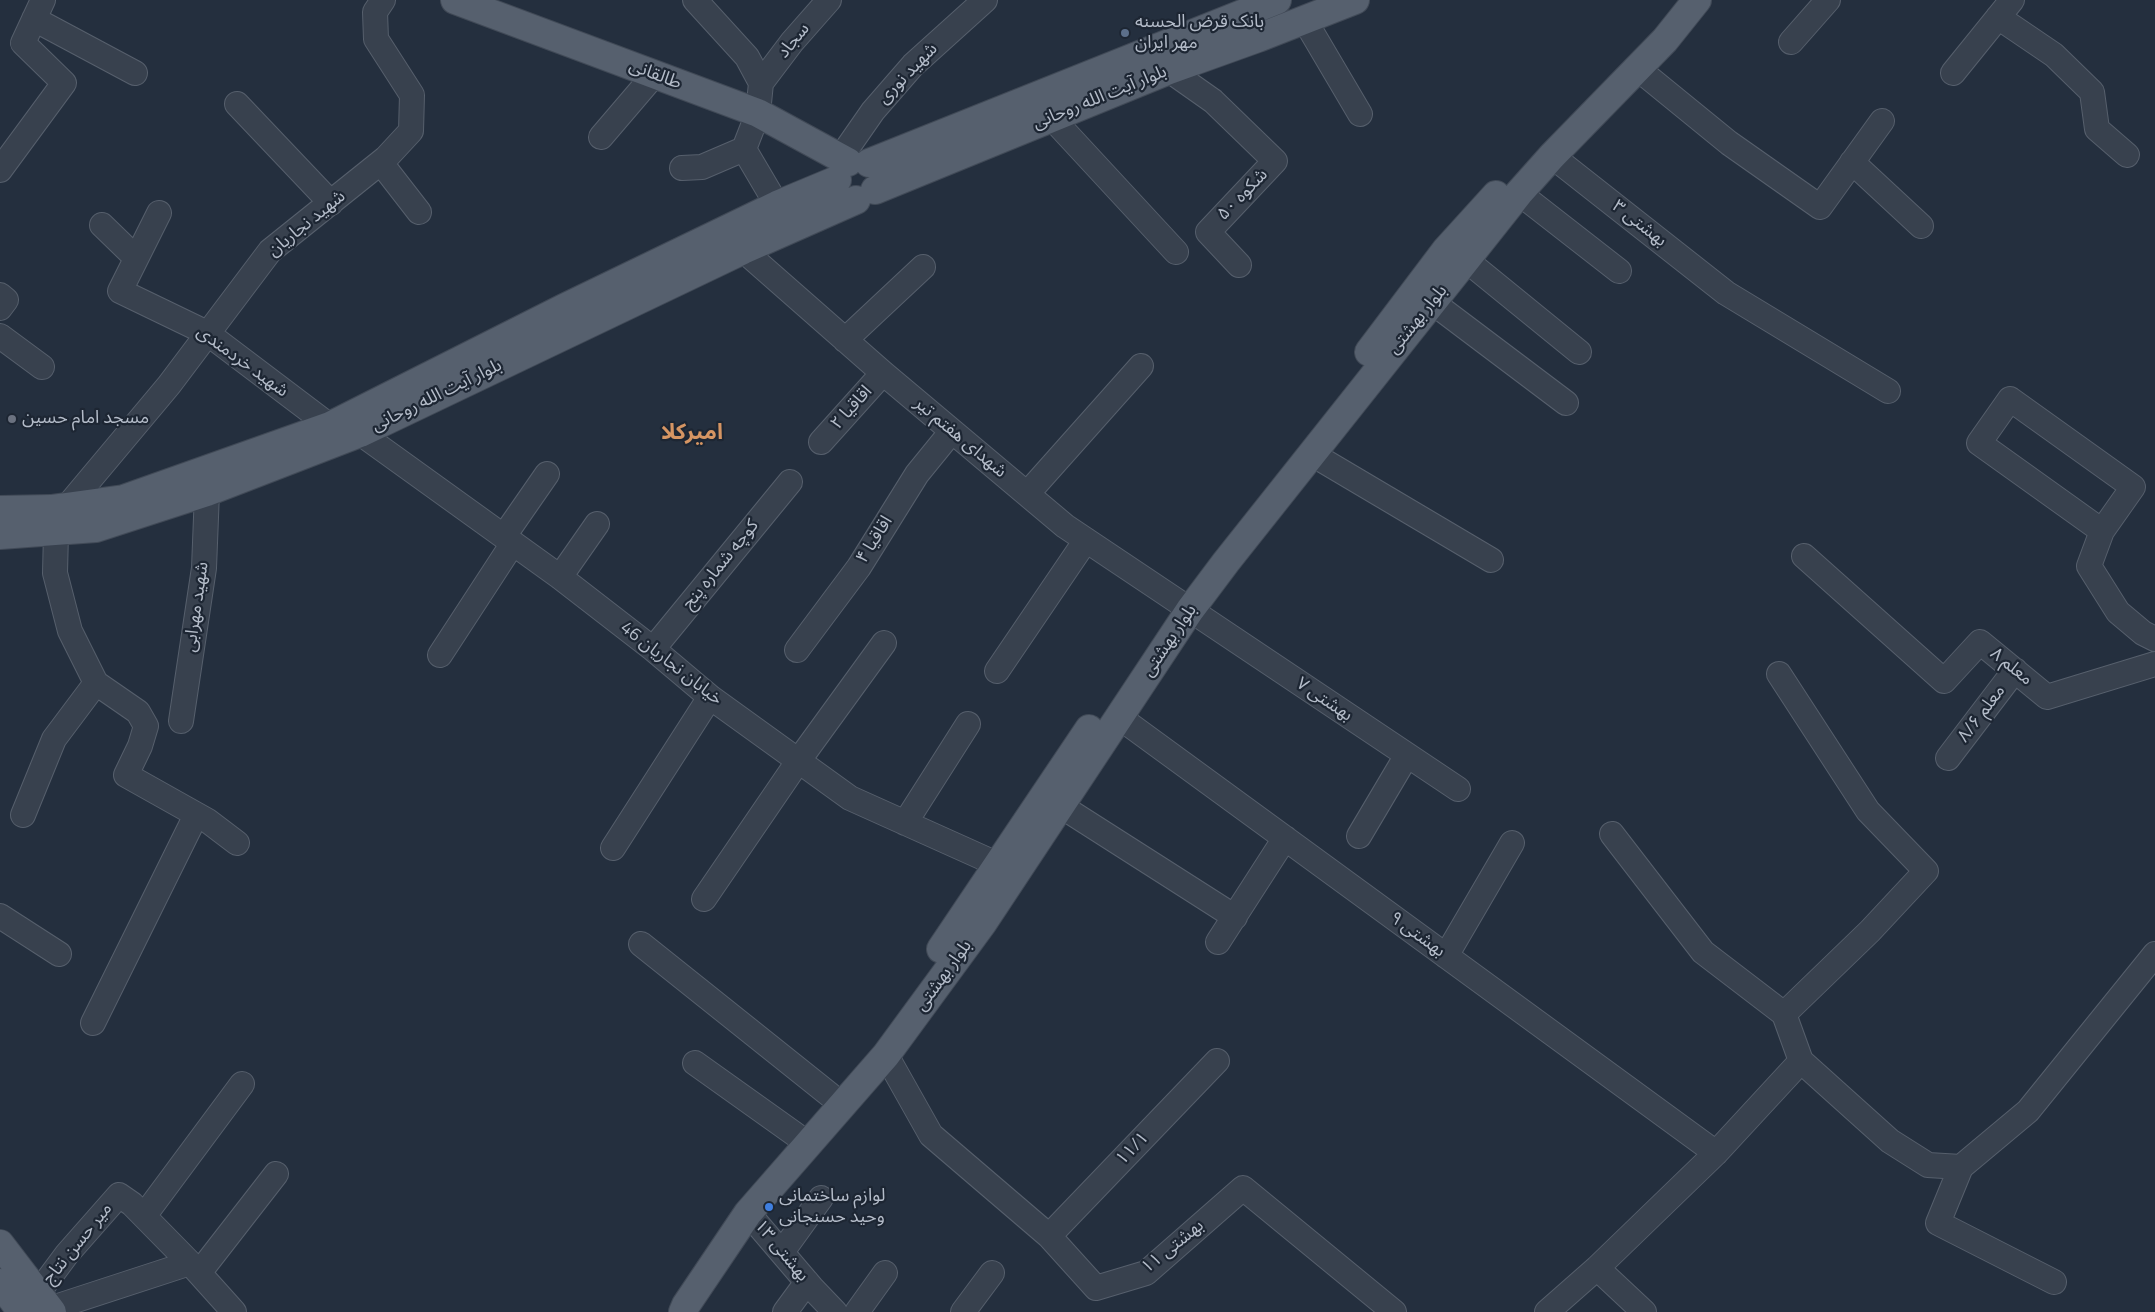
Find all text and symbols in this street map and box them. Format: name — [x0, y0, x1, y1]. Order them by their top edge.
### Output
place label: بانک قرض الحسنه مهر ایران — [1135, 12, 1264, 54]
street label: سجاد — [773, 19, 815, 63]
marker: بانک قرض الحسنه مهر ایران — [1119, 27, 1131, 39]
street label: شهید نوری — [873, 39, 943, 109]
street label: طالقانی — [626, 55, 684, 95]
street label: بلوار آیت الله روحانی — [1030, 61, 1170, 135]
street label: شکوه ۵۰ — [1213, 165, 1273, 225]
street label: شهید نجاریان — [264, 186, 350, 262]
street label: بهشتی ۳ — [1607, 196, 1671, 252]
street label: بلوار بهشتی — [1384, 281, 1452, 359]
street label: شهید خردمندی — [192, 321, 292, 403]
street label: بلوار آیت الله روحانی — [368, 355, 506, 437]
street label: اقاقیا ۲ — [827, 382, 877, 434]
street label: شهدای هفتم تیر — [909, 393, 1011, 483]
place label: مسجد امام حسین — [22, 408, 149, 430]
marker: مسجد امام حسین — [6, 413, 18, 425]
district label: امیرکلا — [661, 421, 723, 447]
street label: اقاقیا ۴ — [852, 512, 898, 568]
street label: کوچه شماره پنج — [678, 516, 764, 614]
street label: شهید مهرابی — [180, 560, 214, 654]
street label: بلوار بهشتی — [1138, 601, 1202, 681]
street label: خیابان نجاریان 46 — [616, 617, 726, 711]
street label: معلم ۸ — [1985, 643, 2037, 691]
street label: بهشتی ۷ — [1292, 673, 1356, 727]
street label: معلم ۸/۶ — [1953, 681, 2011, 747]
street label: بهشتی ۹ — [1385, 908, 1449, 962]
street label: بلوار بهشتی — [911, 936, 977, 1016]
street label: ۱۱/۱ — [1112, 1128, 1154, 1170]
place label: لوازم ساختمانی وحید حسنجانی — [779, 1186, 885, 1228]
street label: میر حسن نتاج — [39, 1199, 117, 1289]
marker: لوازم ساختمانی وحید حسنجانی — [763, 1201, 775, 1213]
street label: بهشتی ۱۱ — [1138, 1215, 1208, 1279]
street label: بهشتی ۱۳ — [749, 1216, 813, 1286]

